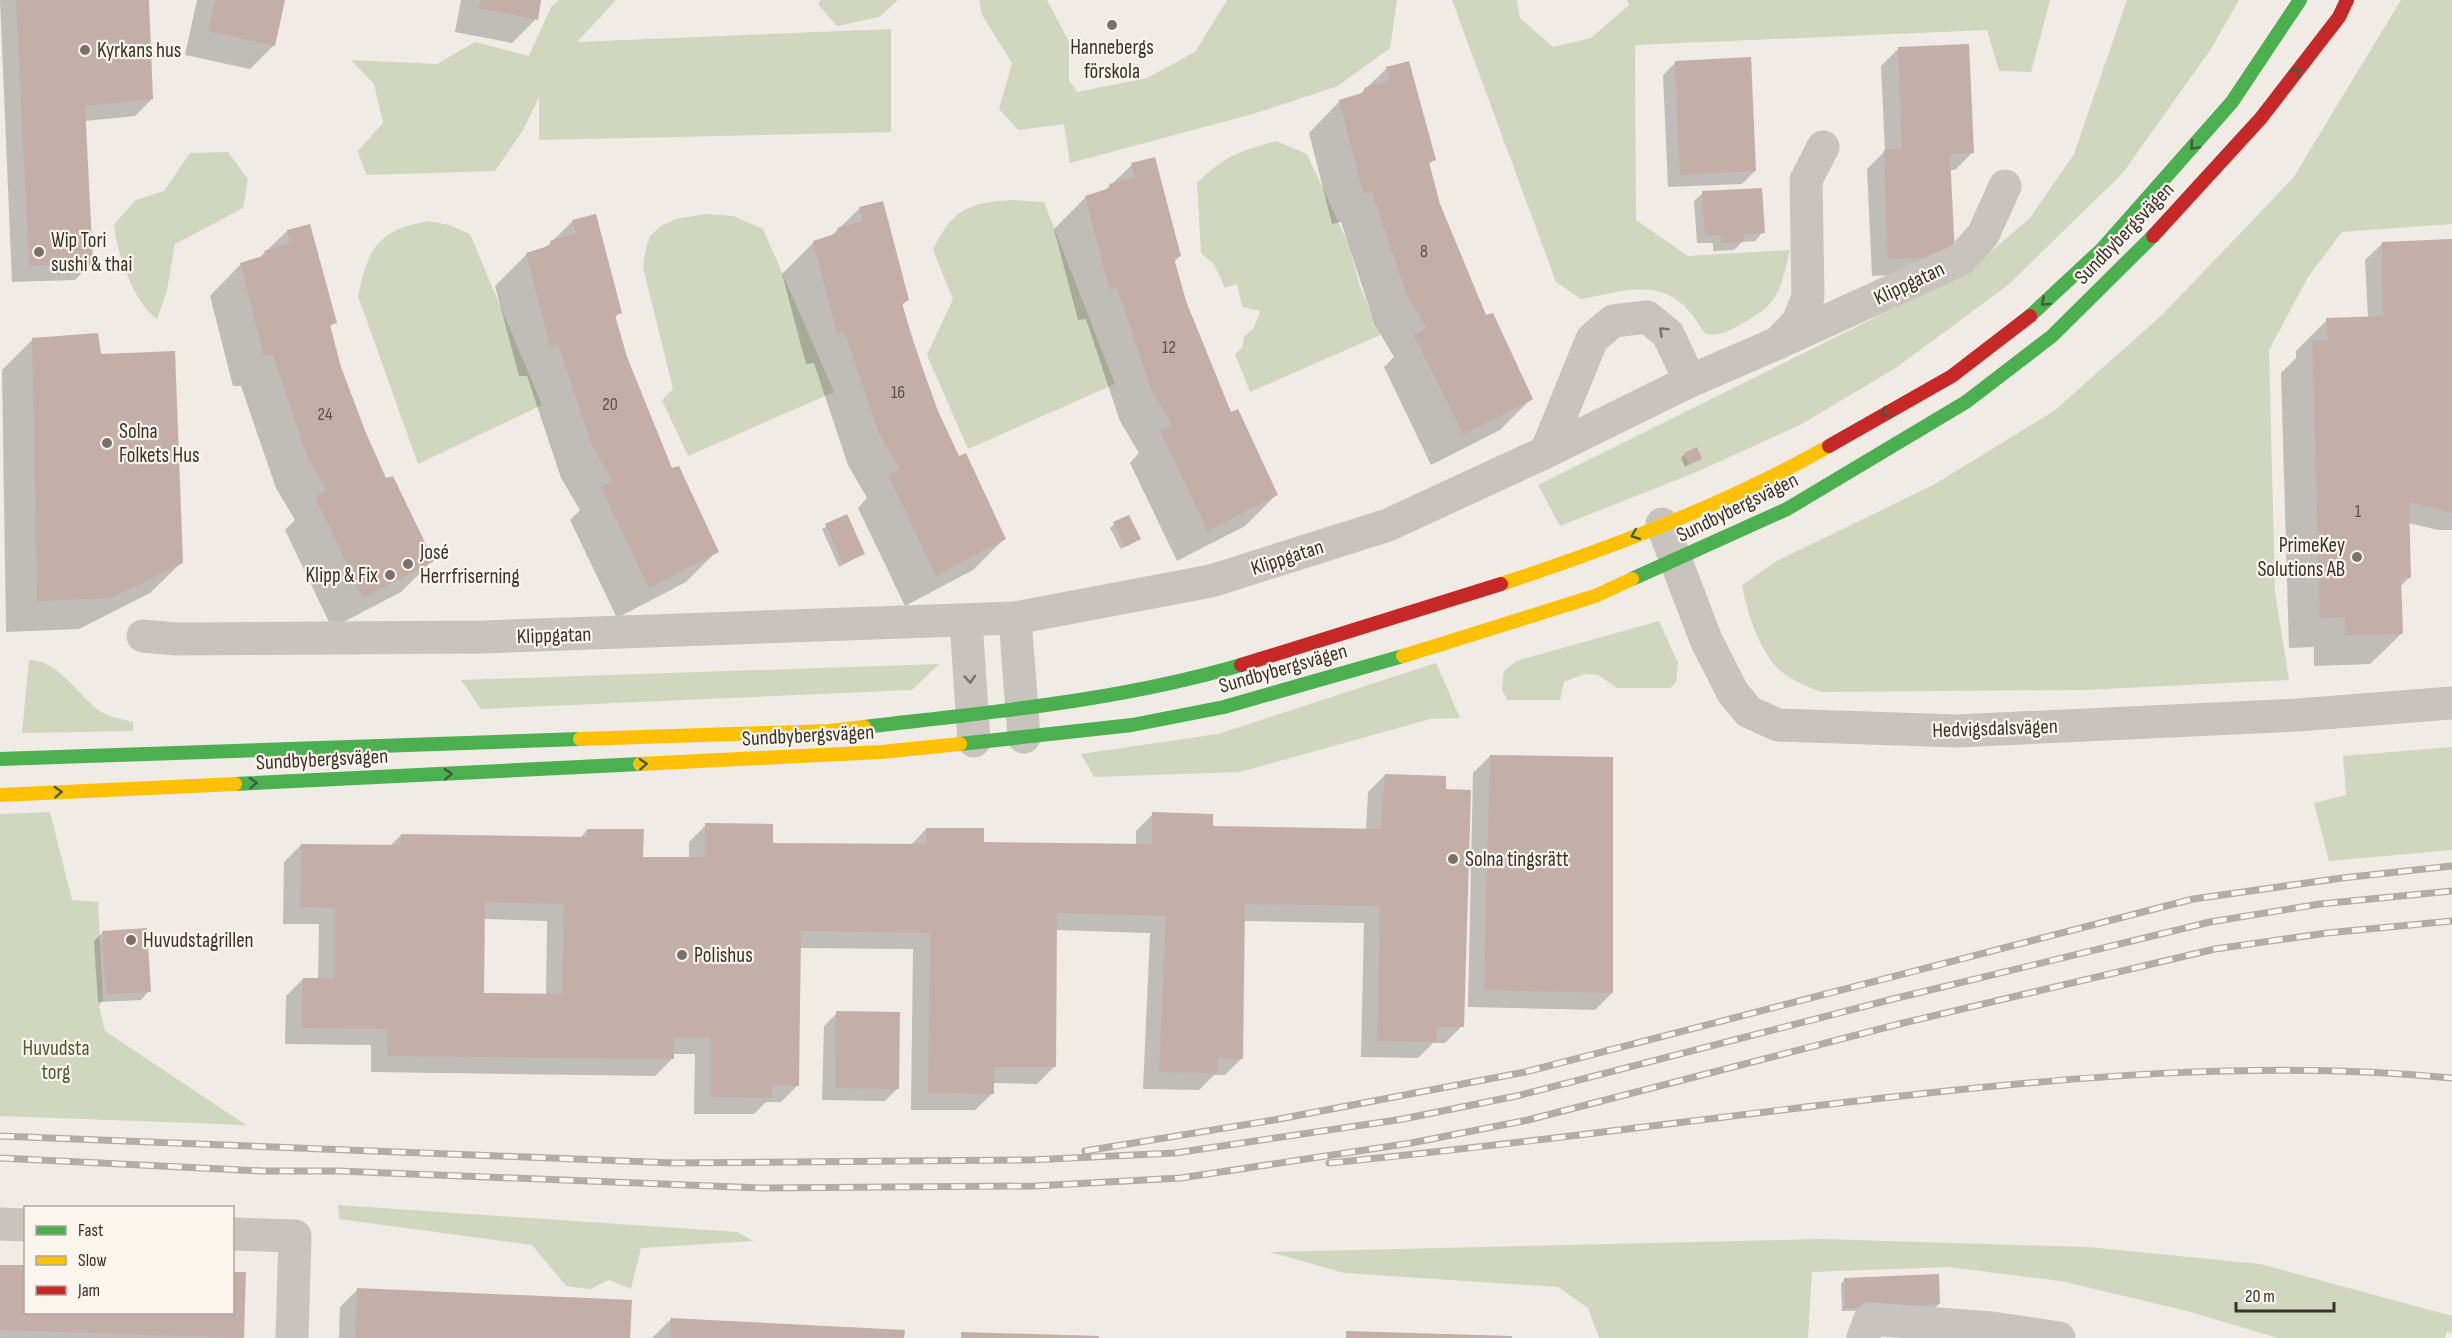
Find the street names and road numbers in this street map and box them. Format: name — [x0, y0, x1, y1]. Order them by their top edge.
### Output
street label: Sundbybergsvägen — [2069, 177, 2179, 290]
street label: Klippgatan — [1870, 256, 1948, 311]
street label: Sundbybergsvägen — [1672, 467, 1802, 548]
street label: Klippgatan — [1248, 534, 1327, 581]
street label: Klippgatan — [516, 622, 592, 649]
street label: Sundbybergsvägen — [1216, 638, 1350, 699]
street label: Hedvigsdalsvägen — [1932, 714, 2058, 743]
street label: Sundbybergsvägen — [741, 720, 875, 751]
street label: Sundbybergsvägen — [255, 744, 389, 775]

